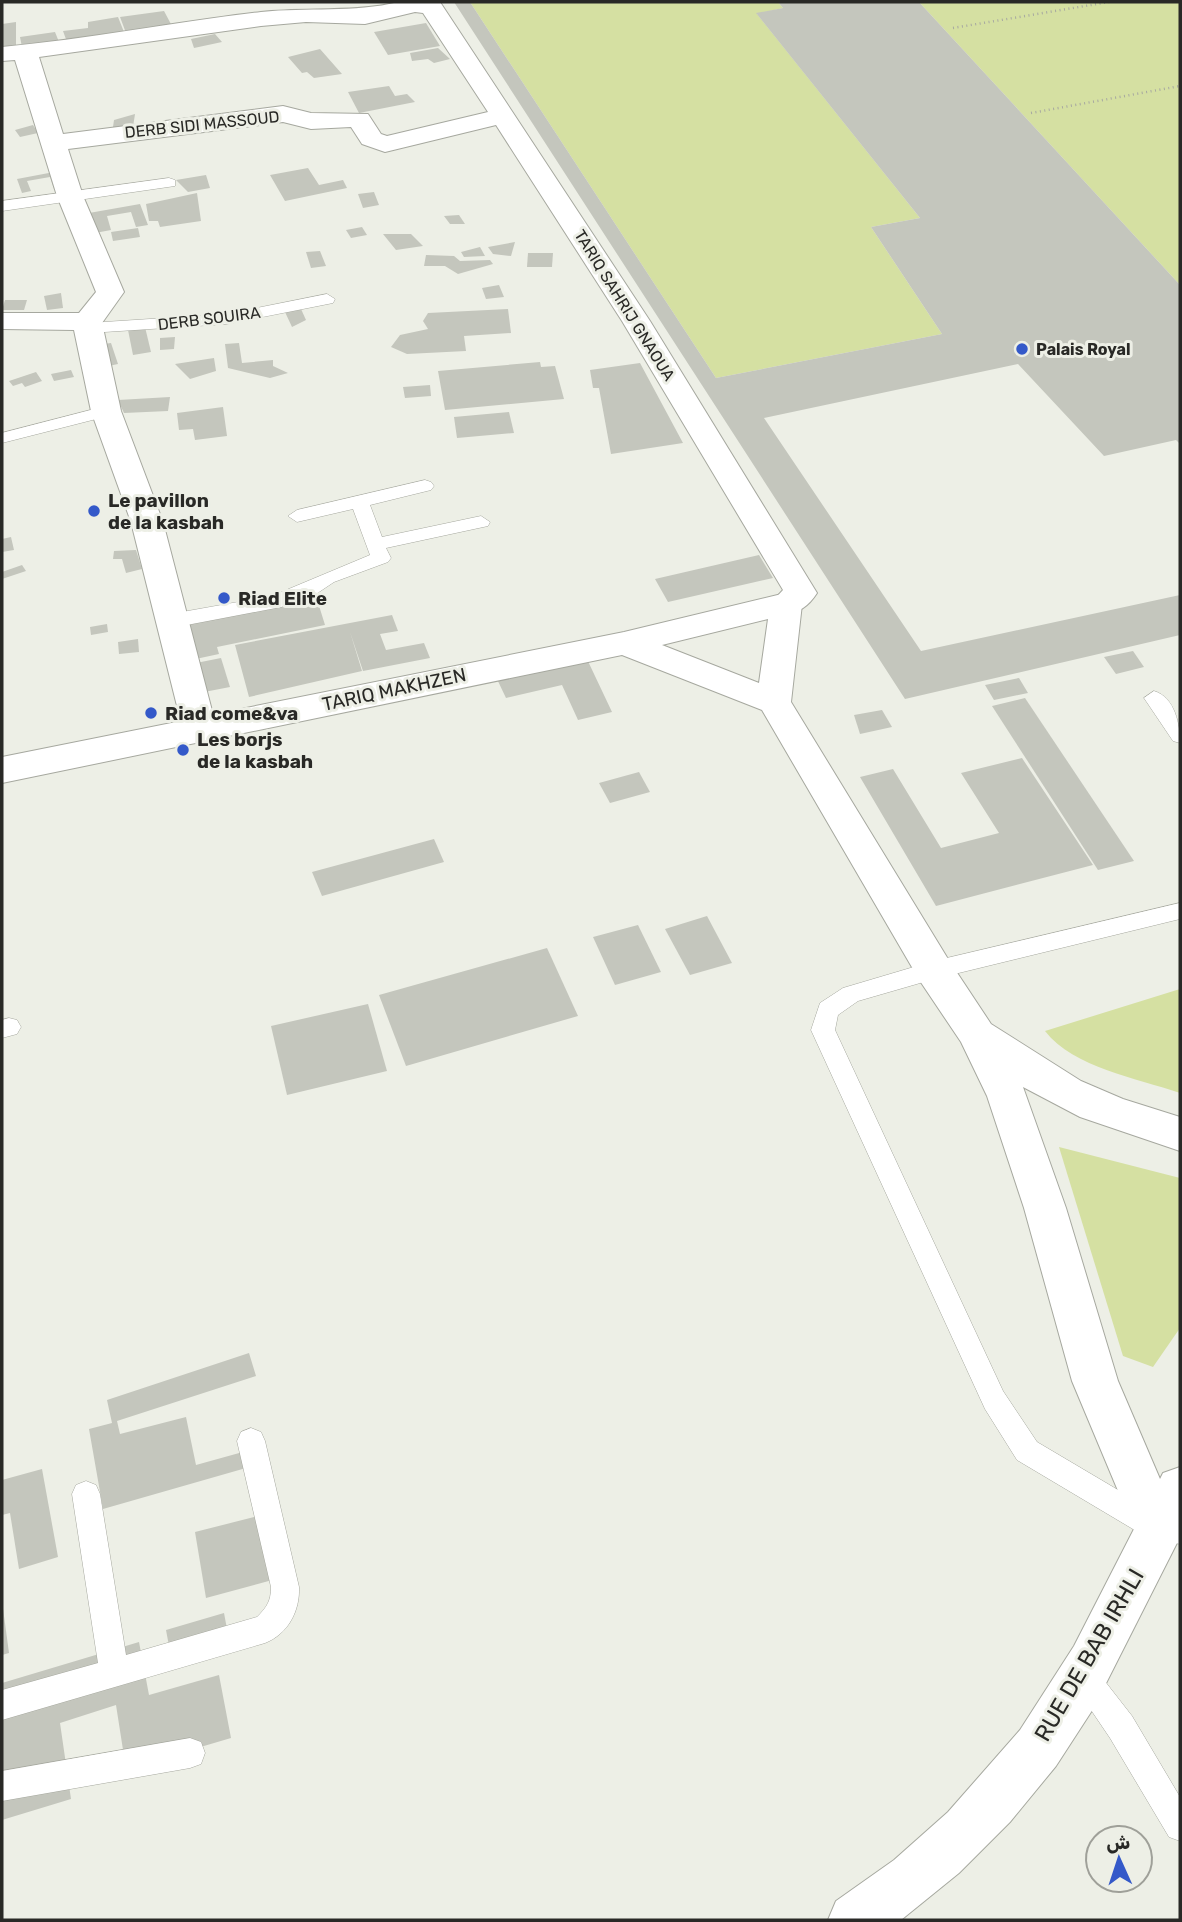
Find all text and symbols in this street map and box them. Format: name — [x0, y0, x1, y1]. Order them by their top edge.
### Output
street label: DERB SIDI MASSOUD — [124, 107, 280, 142]
street label: TARIQ SAHRIJ GNAOUA — [570, 226, 679, 384]
street label: DERB SOUIRA — [157, 303, 262, 334]
place label: Palais Royal — [1036, 340, 1131, 359]
marker: Palais Royal — [1014, 341, 1030, 357]
place label: Le pavillon de la kasbah — [108, 489, 224, 534]
marker: Le pavillon de la kasbah — [86, 503, 102, 519]
place label: Riad Elite — [238, 587, 327, 610]
marker: Riad Elite — [216, 590, 232, 606]
street label: TARIQ MAKHZEN — [320, 663, 468, 716]
place label: Riad come&va — [165, 702, 298, 725]
marker: Riad come&va — [143, 705, 159, 721]
place label: Les borjs de la kasbah — [197, 728, 313, 773]
marker: Les borjs de la kasbah — [175, 742, 191, 758]
street label: RUE DE BAB IRHLI — [1028, 1564, 1150, 1746]
north arrow — [1084, 1824, 1154, 1894]
text: ش — [1106, 1830, 1131, 1855]

